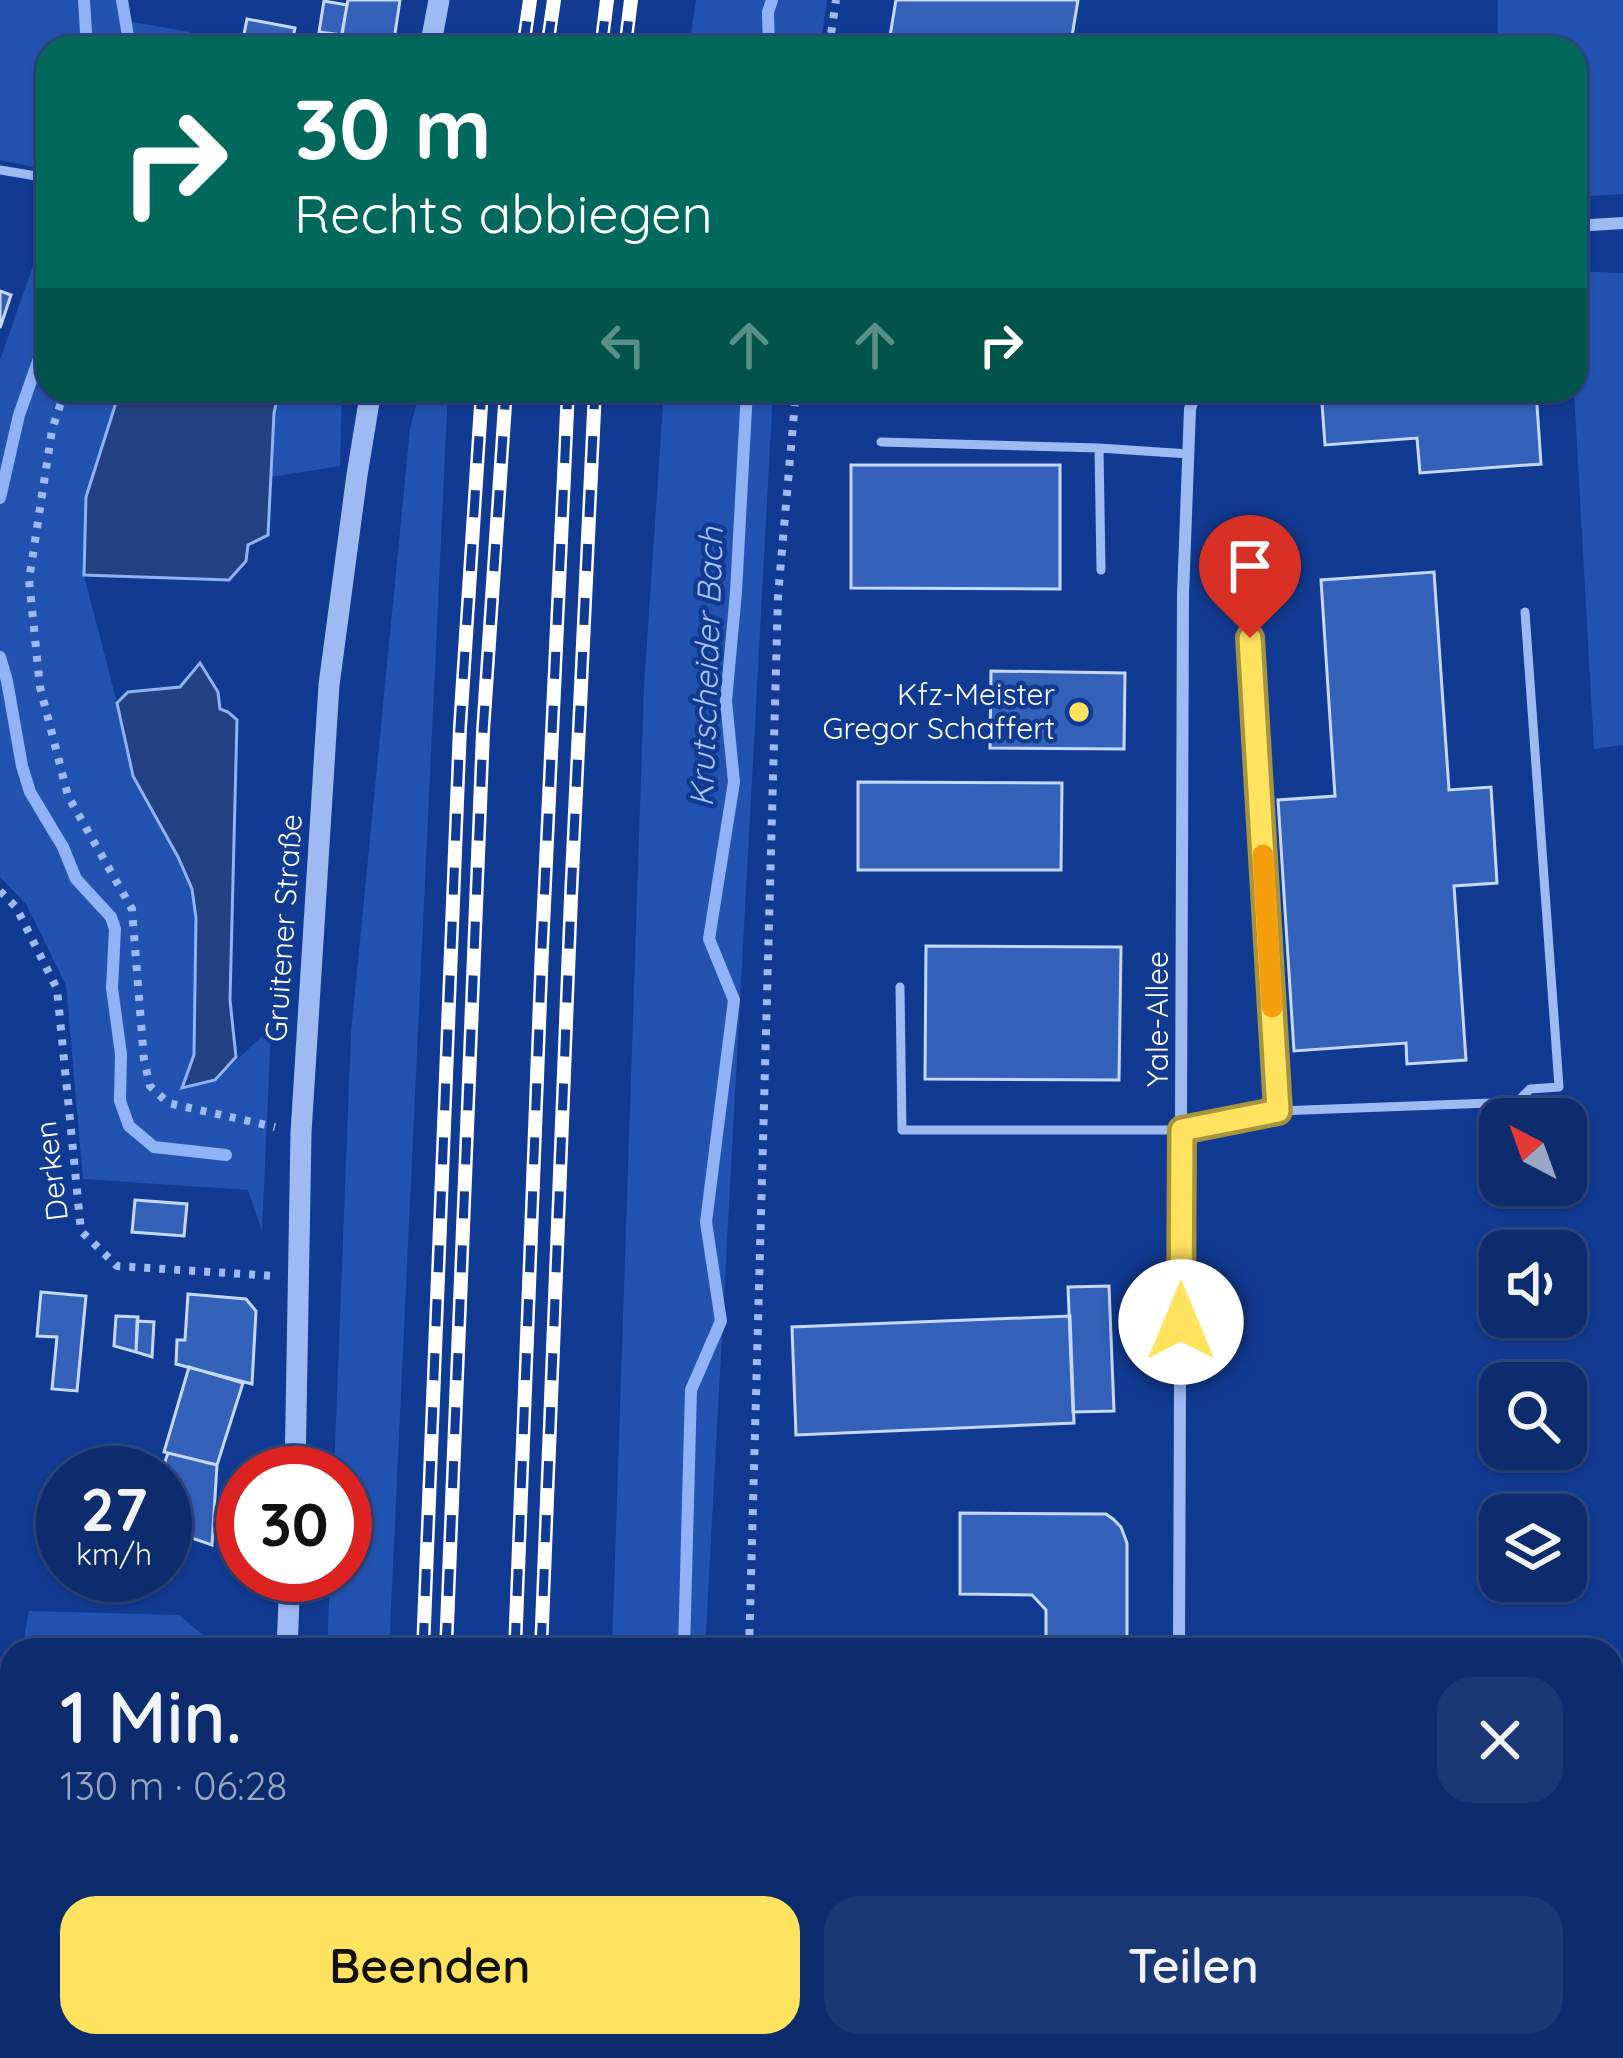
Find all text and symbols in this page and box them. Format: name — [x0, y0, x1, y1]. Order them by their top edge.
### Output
text: 30 m — [294, 75, 492, 180]
icon: right — [96, 84, 252, 240]
text: Rechts abbiegen — [294, 179, 713, 247]
icon: left — [590, 312, 656, 378]
icon: ahead — [716, 312, 782, 378]
icon: ahead — [842, 312, 908, 378]
icon: right — [968, 312, 1034, 378]
pin — [1199, 515, 1301, 638]
water label: Krutscheider Bach — [680, 525, 731, 808]
icon: arrive — [1217, 533, 1283, 599]
place label: Kfz-Meister Gregor Schaffert — [823, 675, 1055, 747]
marker: Kfz-Meister Gregor Schaffert — [1066, 699, 1092, 725]
street label: Gruitener Straße — [256, 813, 310, 1043]
street label: Yale-Allee — [1138, 951, 1176, 1087]
north arrow — [1479, 1098, 1587, 1206]
map controls — [1479, 1098, 1587, 1602]
street label: Derken — [26, 1119, 76, 1223]
button: sound — [1479, 1230, 1587, 1338]
position arrow — [1118, 1259, 1244, 1385]
button: search — [1479, 1362, 1587, 1470]
speed limit sign: 30 — [216, 1446, 372, 1602]
text: 27 — [80, 1471, 148, 1546]
button: layers — [1479, 1494, 1587, 1602]
text: km/h — [76, 1535, 152, 1573]
text: 1 Min. — [60, 1671, 242, 1761]
button: close — [1437, 1677, 1563, 1803]
text: 130 m · 06:28 — [60, 1761, 287, 1810]
button: Beenden — [60, 1896, 800, 2034]
button: Teilen — [824, 1896, 1563, 2034]

